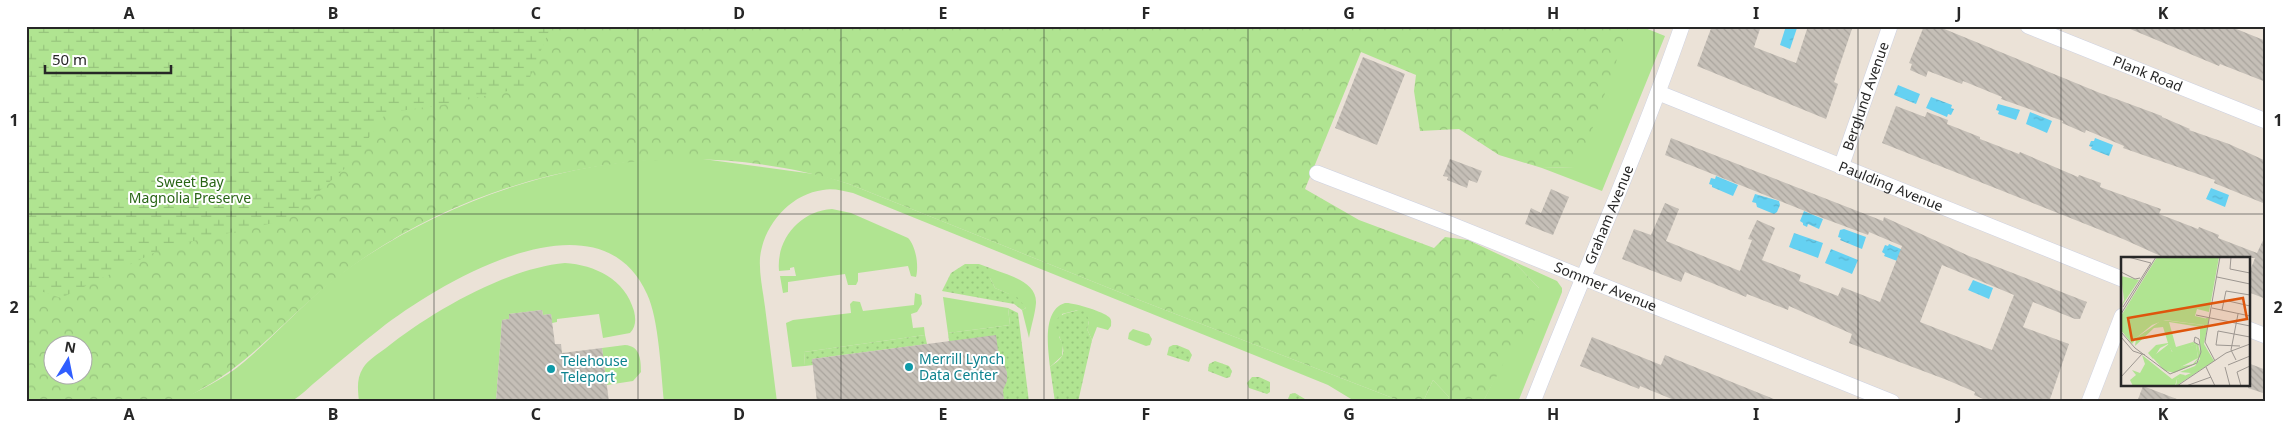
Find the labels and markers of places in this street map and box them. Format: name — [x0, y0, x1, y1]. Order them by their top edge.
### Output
place label: Merrill Lynch Data Center — [919, 349, 1004, 384]
place label: Telehouse Teleport — [561, 351, 628, 386]
marker: Merrill Lynch Data Center — [903, 361, 915, 373]
marker: Telehouse Teleport — [545, 363, 557, 375]

